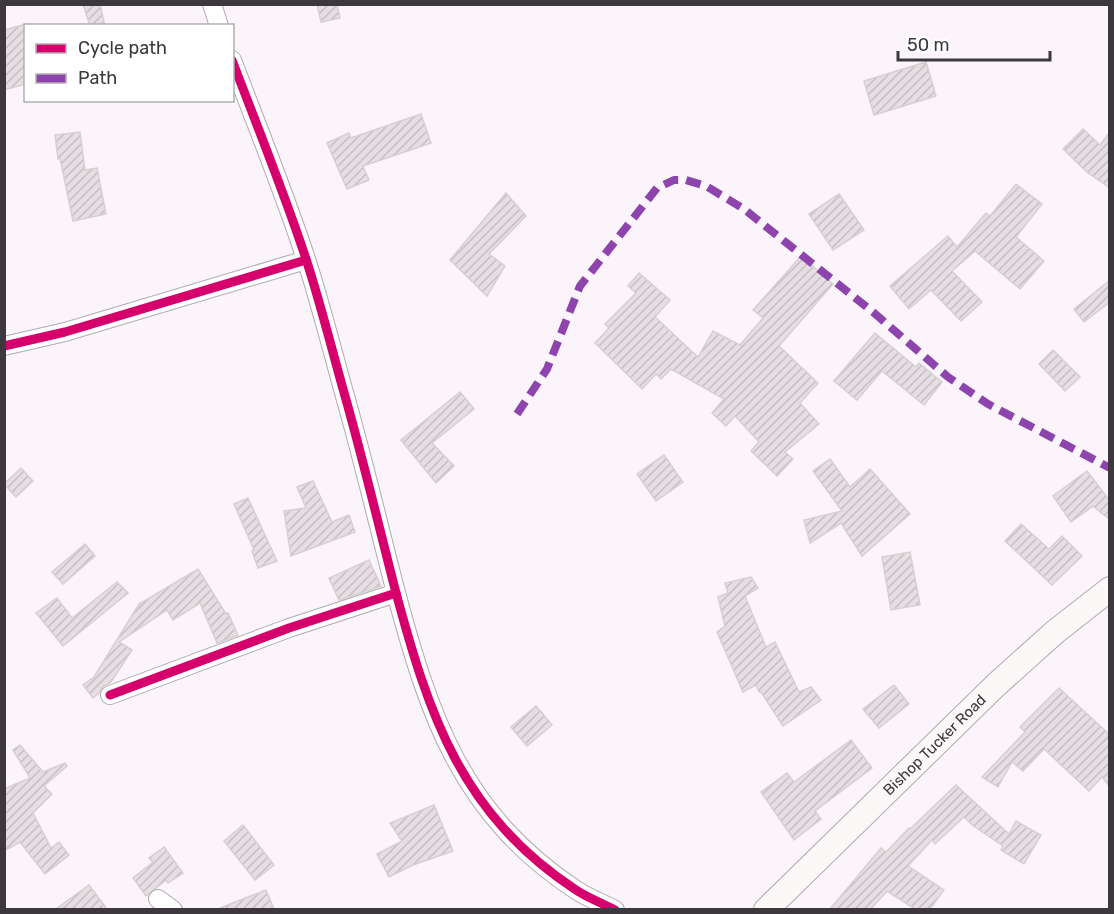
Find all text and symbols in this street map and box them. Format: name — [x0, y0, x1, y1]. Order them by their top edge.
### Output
legend — [24, 24, 234, 102]
scale bar — [898, 24, 1050, 62]
text: 50 m — [907, 34, 950, 56]
text: Cycle path — [78, 37, 167, 59]
text: Path — [78, 67, 117, 89]
street label: Bishop Tucker Road — [880, 691, 990, 799]

